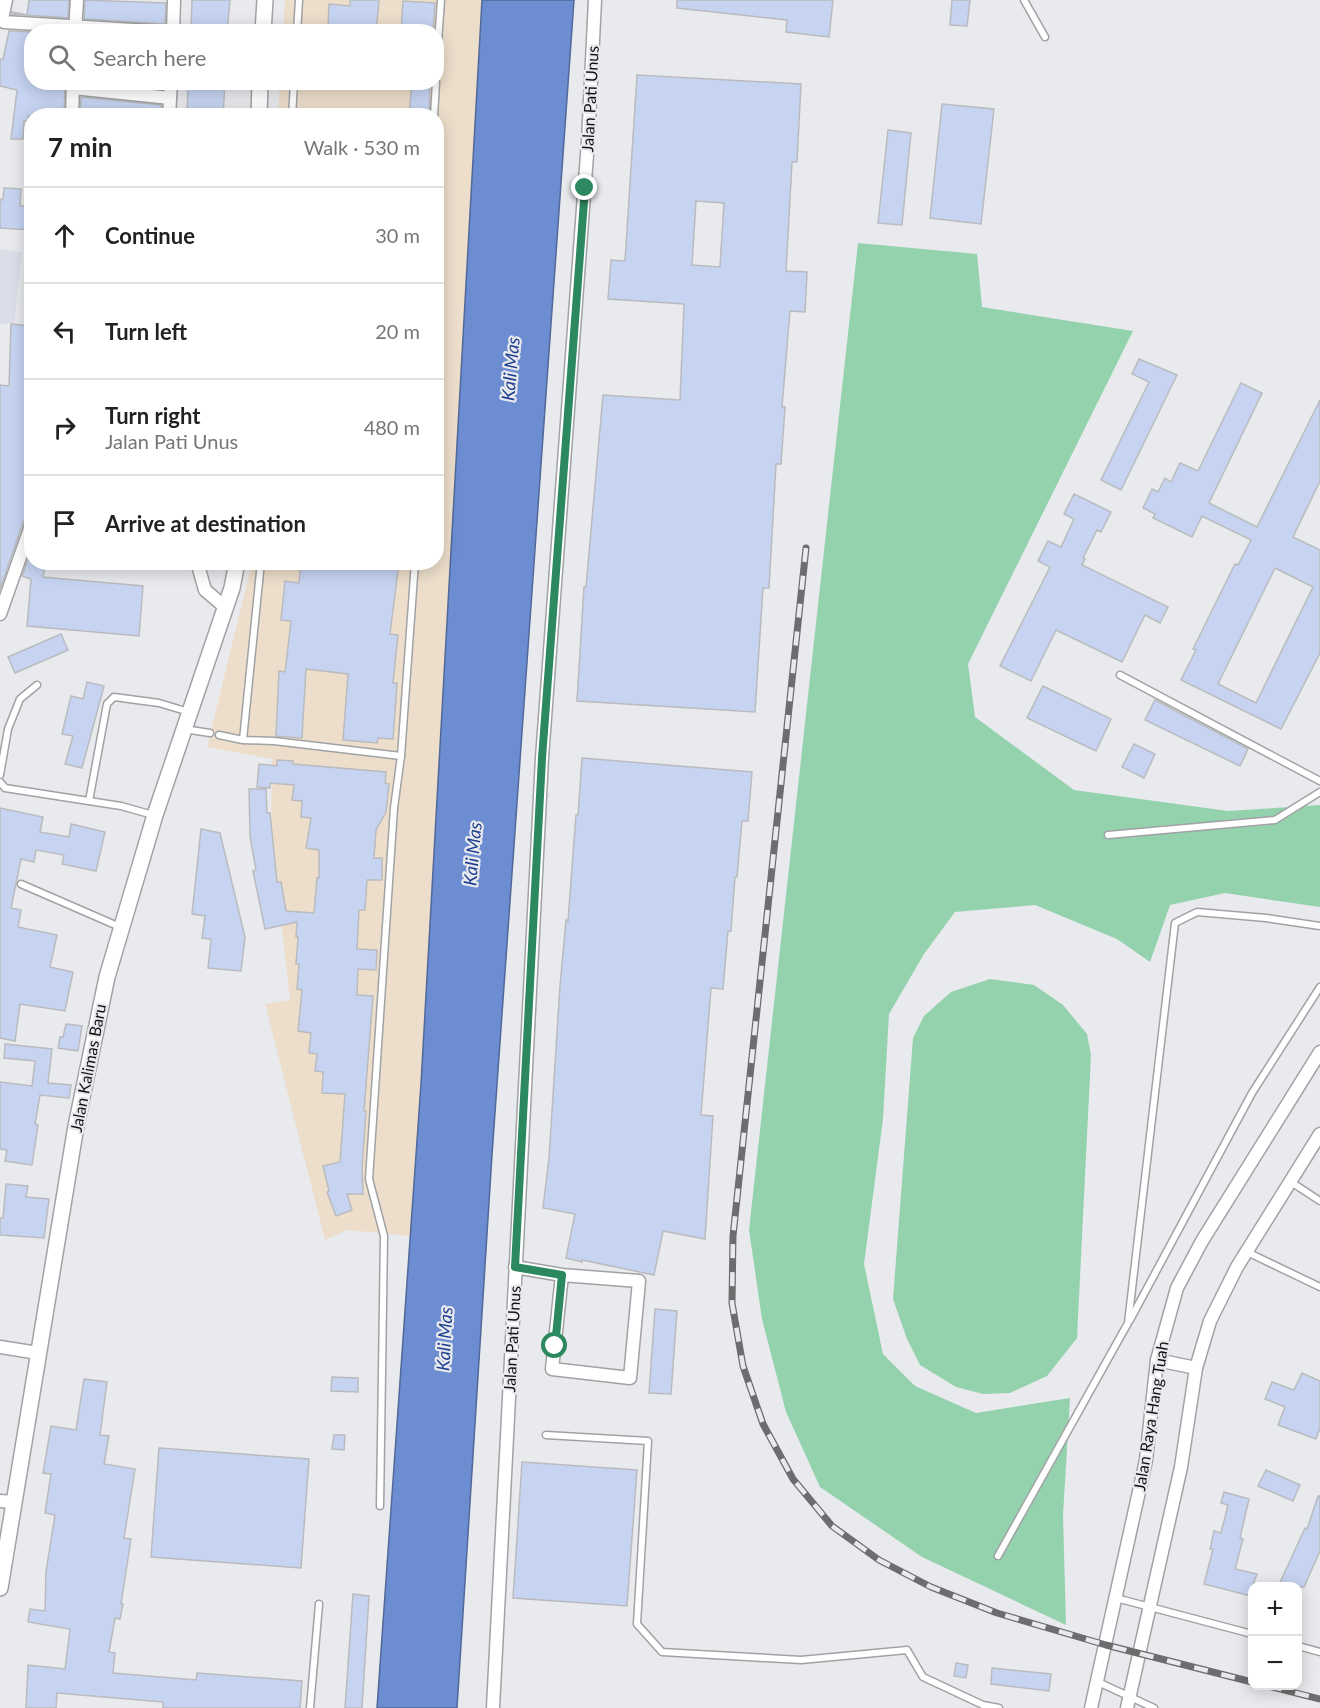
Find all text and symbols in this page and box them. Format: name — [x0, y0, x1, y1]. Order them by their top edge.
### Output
search box — [24, 24, 444, 90]
icon: search — [45, 41, 78, 74]
text: Search here — [93, 44, 206, 71]
street label: Jalan Pati Unus — [577, 45, 602, 153]
text: 7 min — [48, 131, 112, 163]
text: Walk · 530 m — [304, 135, 420, 159]
route end — [571, 174, 597, 200]
icon: ahead — [48, 219, 81, 252]
text: Continue — [105, 222, 195, 249]
text: 30 m — [375, 223, 420, 247]
icon: left — [48, 315, 81, 348]
text: Turn left — [105, 318, 187, 345]
text: 20 m — [375, 319, 420, 343]
water label: Kali Mas — [496, 336, 524, 402]
text: Turn right — [105, 402, 200, 429]
icon: right — [48, 411, 81, 444]
text: 480 m — [364, 415, 420, 439]
text: Jalan Pati Unus — [105, 429, 238, 453]
icon: arrive — [48, 507, 81, 540]
text: Arrive at destination — [105, 510, 306, 537]
water label: Kali Mas — [458, 821, 486, 887]
street label: Jalan Kalimas Baru — [66, 1002, 109, 1134]
street label: Jalan Pati Unus — [499, 1285, 524, 1393]
water label: Kali Mas — [431, 1306, 457, 1371]
route start — [541, 1332, 567, 1358]
street label: Jalan Raya Hang Tuah — [1129, 1340, 1172, 1492]
map controls — [1248, 1582, 1302, 1690]
button: + — [1248, 1582, 1302, 1636]
button: − — [1248, 1636, 1302, 1690]

